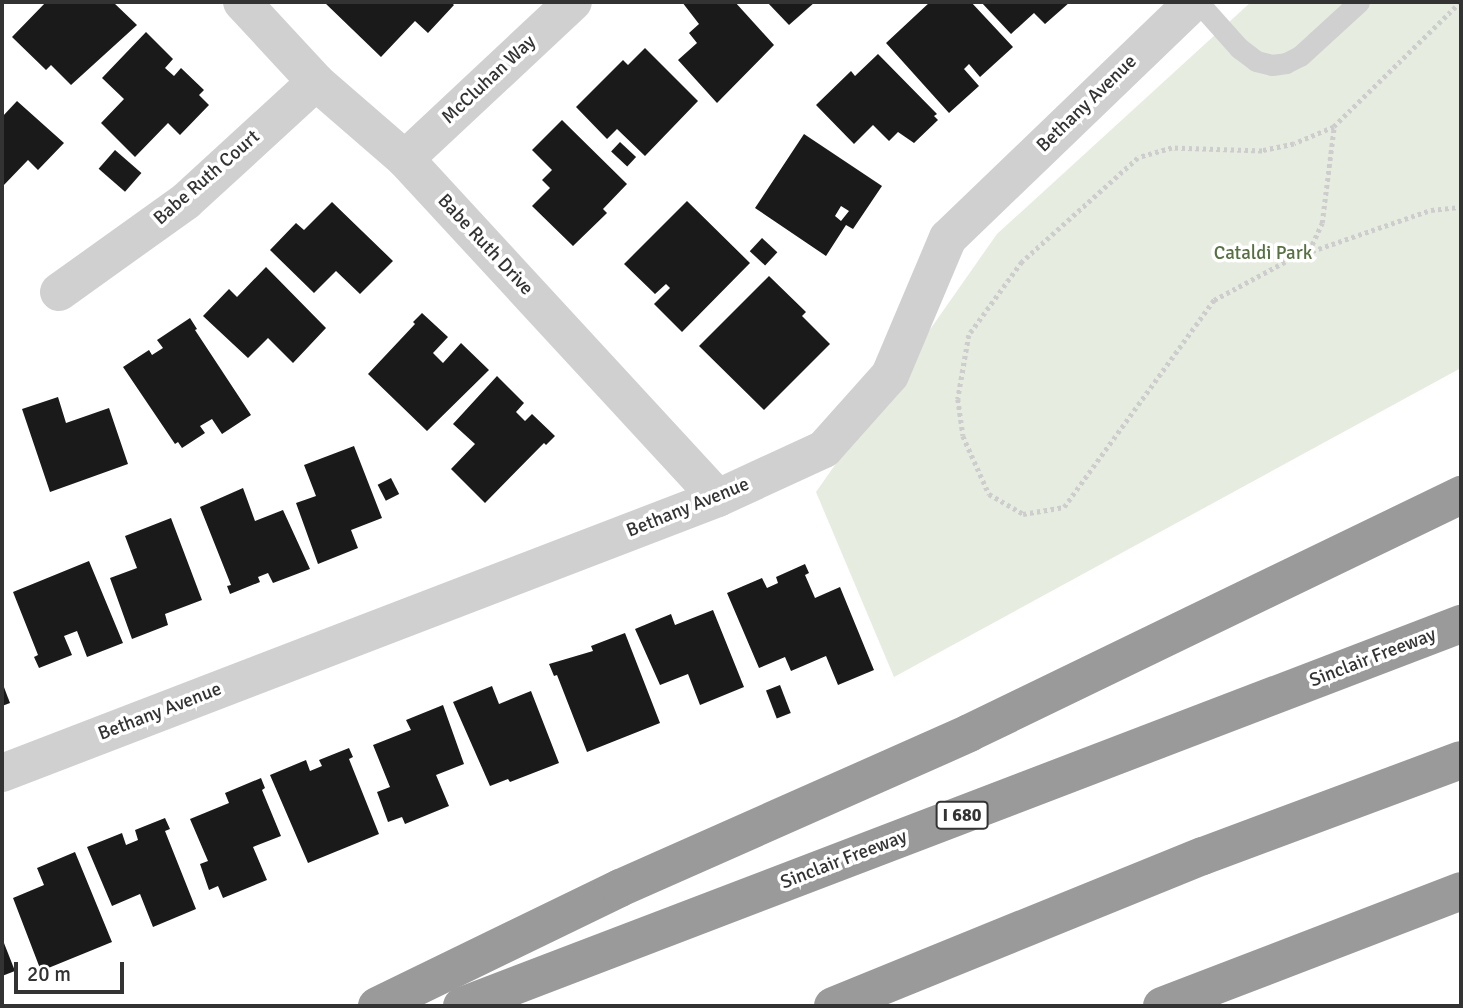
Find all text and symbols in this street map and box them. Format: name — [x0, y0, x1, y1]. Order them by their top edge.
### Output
street label: McCluhan Way — [437, 31, 541, 129]
street label: Bethany Avenue — [1032, 51, 1142, 157]
street label: Babe Ruth Court — [149, 126, 265, 230]
street label: Babe Ruth Drive — [432, 190, 538, 300]
park label: Cataldi Park — [1214, 243, 1312, 265]
street label: Bethany Avenue — [623, 473, 753, 543]
street label: Sinclair Freeway — [1307, 623, 1439, 693]
street label: Bethany Avenue — [95, 678, 225, 746]
road number: I 680 — [934, 800, 990, 830]
street label: Sinclair Freeway — [778, 825, 910, 895]
scale bar — [18, 948, 128, 992]
text: 20 m — [27, 961, 71, 987]

